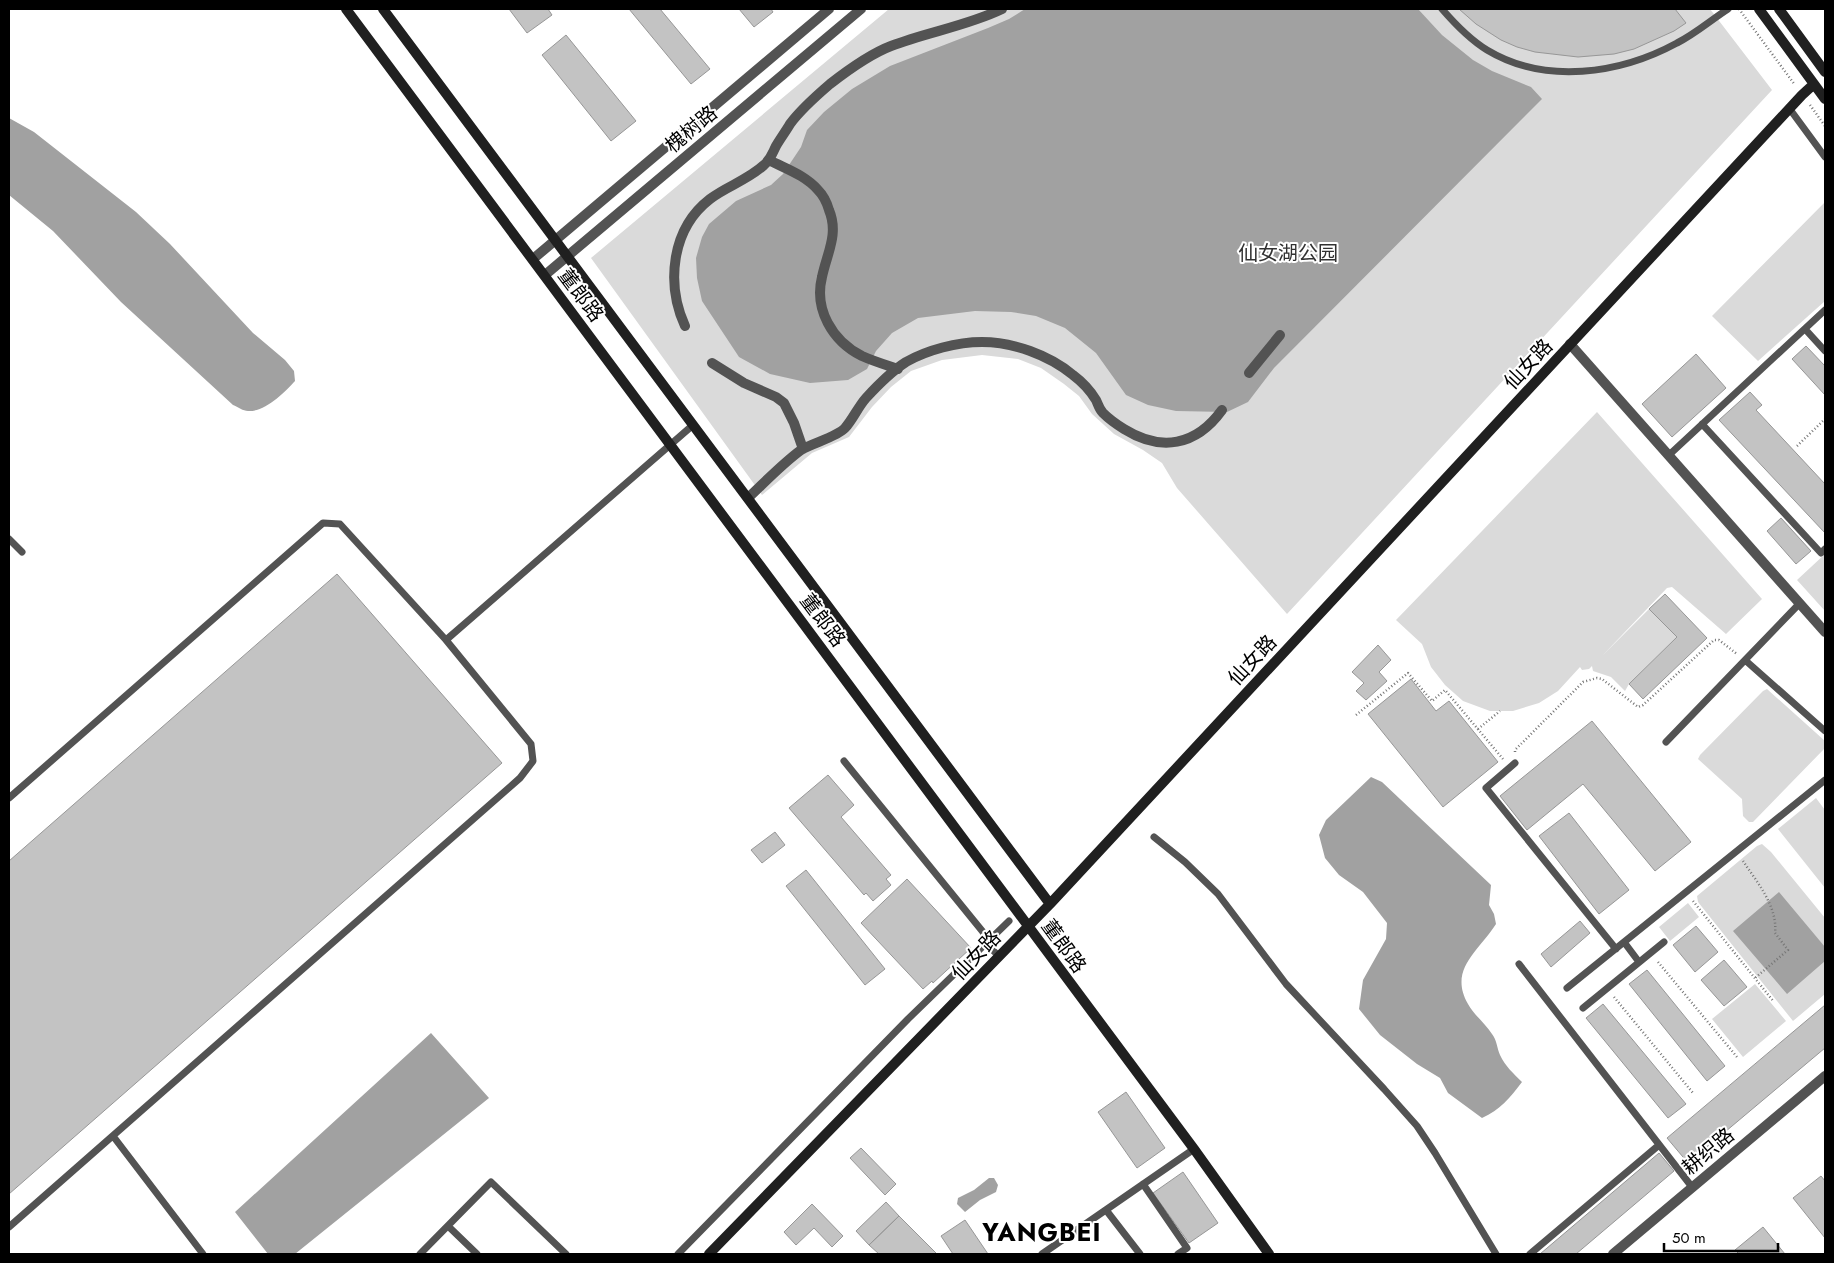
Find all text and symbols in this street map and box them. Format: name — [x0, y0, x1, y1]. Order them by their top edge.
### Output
street label: 槐树路 — [659, 99, 724, 160]
park label: 仙女湖公园 — [1238, 239, 1338, 268]
street label: 董郎路 — [551, 263, 610, 328]
street label: 仙女路 — [1497, 333, 1559, 396]
street label: 董郎路 — [793, 588, 852, 653]
street label: 仙女路 — [1221, 629, 1283, 692]
street label: 董郎路 — [1034, 914, 1093, 979]
street label: 仙女路 — [945, 924, 1008, 987]
street label: 耕织路 — [1676, 1121, 1741, 1182]
district label: YANGBEI — [981, 1214, 1102, 1250]
scale bar — [1664, 1220, 1778, 1252]
text: 50 m — [1672, 1227, 1706, 1249]

